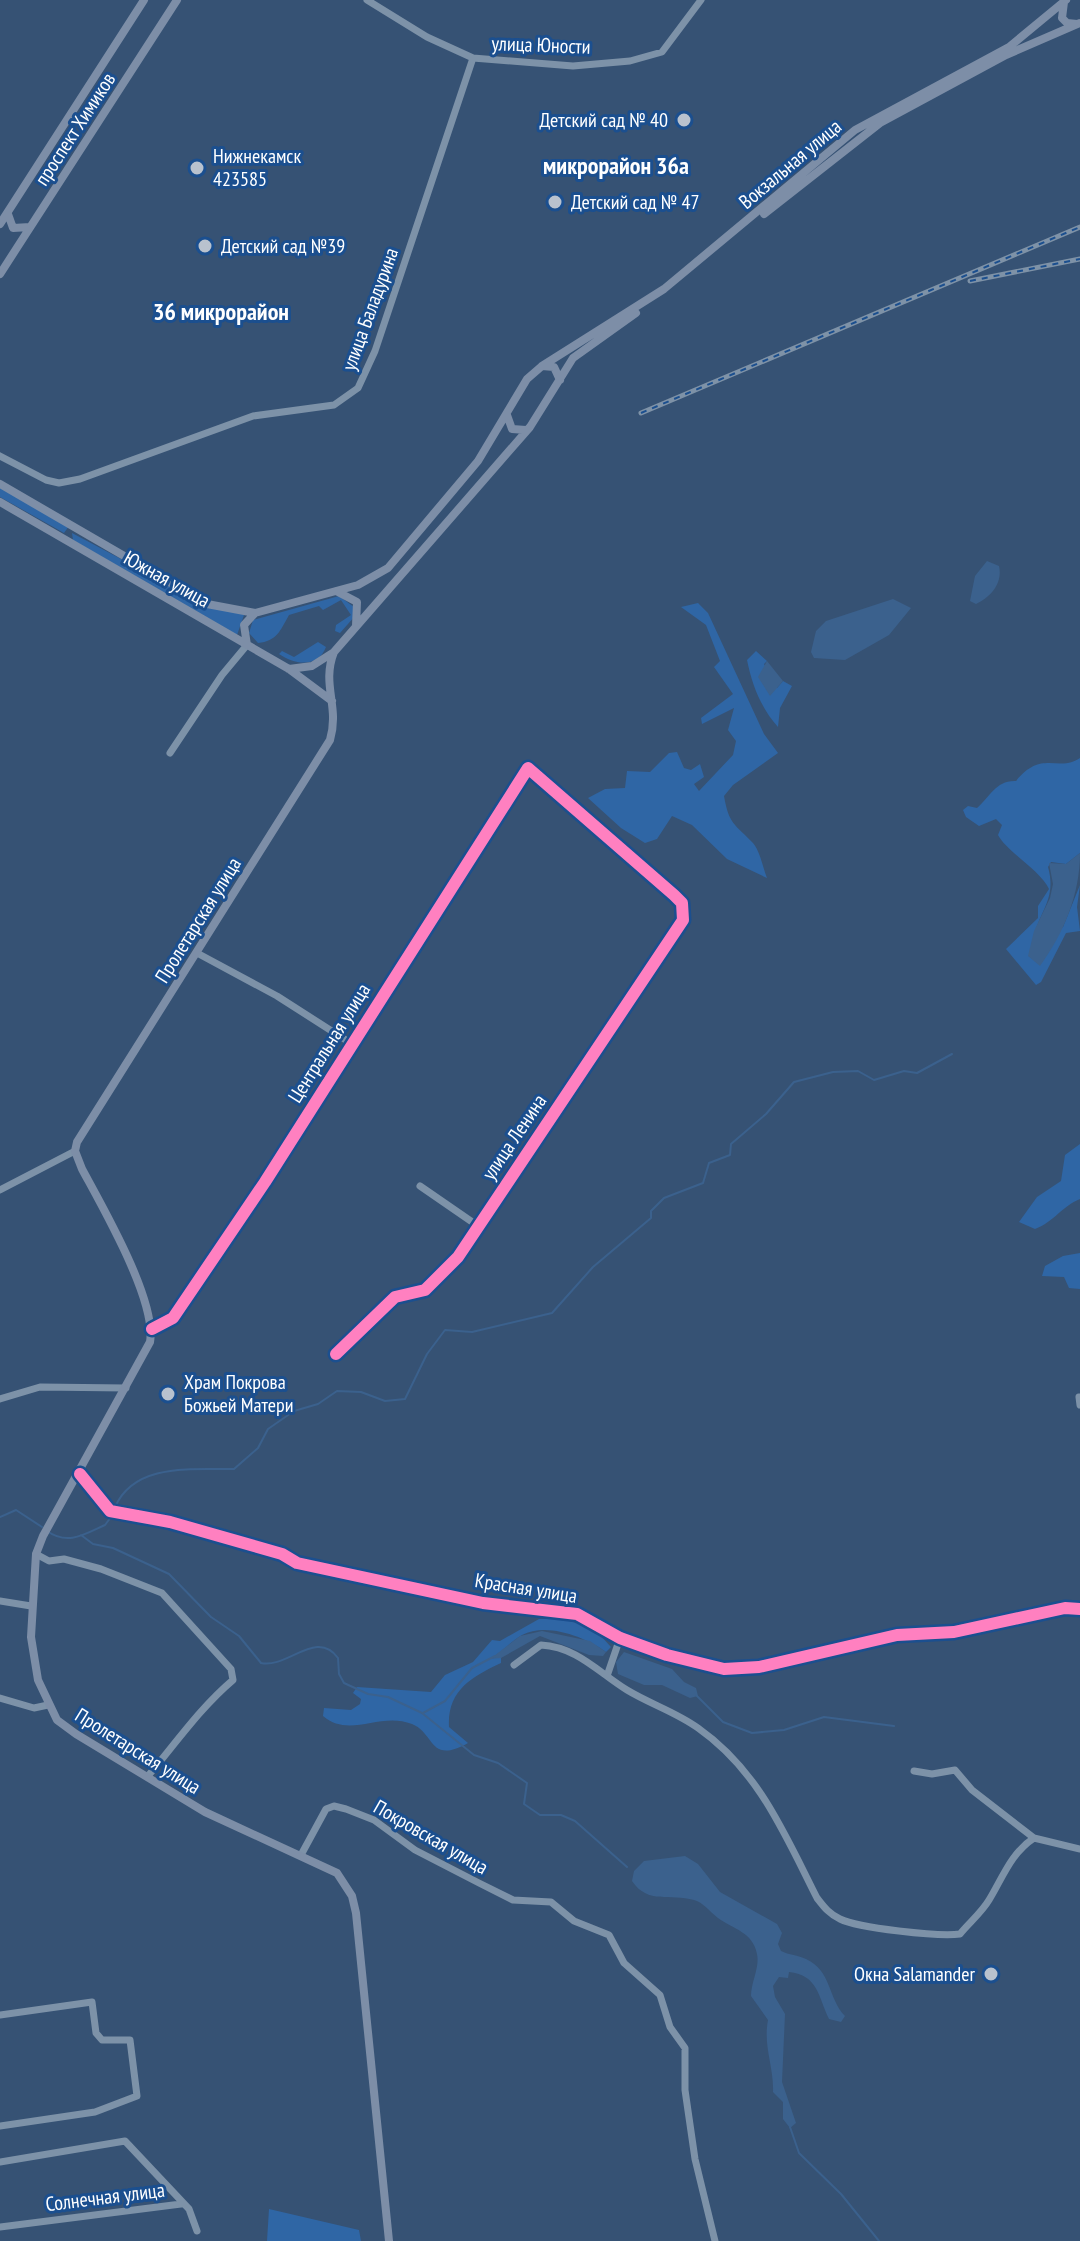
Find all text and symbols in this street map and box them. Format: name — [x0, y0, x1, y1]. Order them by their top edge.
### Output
street label: улица Юности — [491, 30, 591, 60]
street label: проспект Химиков — [29, 68, 121, 190]
place label: Детский сад № 40 — [540, 107, 668, 133]
marker: Детский сад № 40 — [675, 111, 693, 129]
street label: Вокзальная улица — [733, 114, 847, 214]
place label: Нижнекамск 423585 — [213, 143, 301, 192]
district label: микрорайон 36а — [543, 150, 689, 181]
marker: Нижнекамск 423585 — [188, 159, 206, 177]
place label: Детский сад № 47 — [571, 189, 699, 215]
marker: Детский сад № 47 — [546, 193, 564, 211]
place label: Детский сад №39 — [221, 233, 345, 259]
marker: Детский сад №39 — [196, 237, 214, 255]
street label: улица Баладурина — [336, 244, 404, 374]
district label: 36 микрорайон — [153, 296, 289, 327]
street label: Южная улица — [119, 545, 215, 613]
street label: Пролетарская улица — [149, 852, 247, 988]
street label: Центральная улица — [282, 978, 376, 1108]
street label: улица Ленина — [476, 1089, 552, 1185]
place label: Храм Покрова Божьей Матери — [184, 1369, 293, 1418]
marker: Храм Покрова Божьей Матери — [159, 1385, 177, 1403]
street label: Красная улица — [473, 1567, 579, 1609]
street label: Пролетарская улица — [70, 1702, 206, 1800]
street label: Покровская улица — [369, 1794, 493, 1880]
place label: Окна Salamander — [854, 1961, 976, 1987]
marker: Окна Salamander — [982, 1965, 1000, 1983]
street label: Солнечная улица — [44, 2177, 166, 2217]

